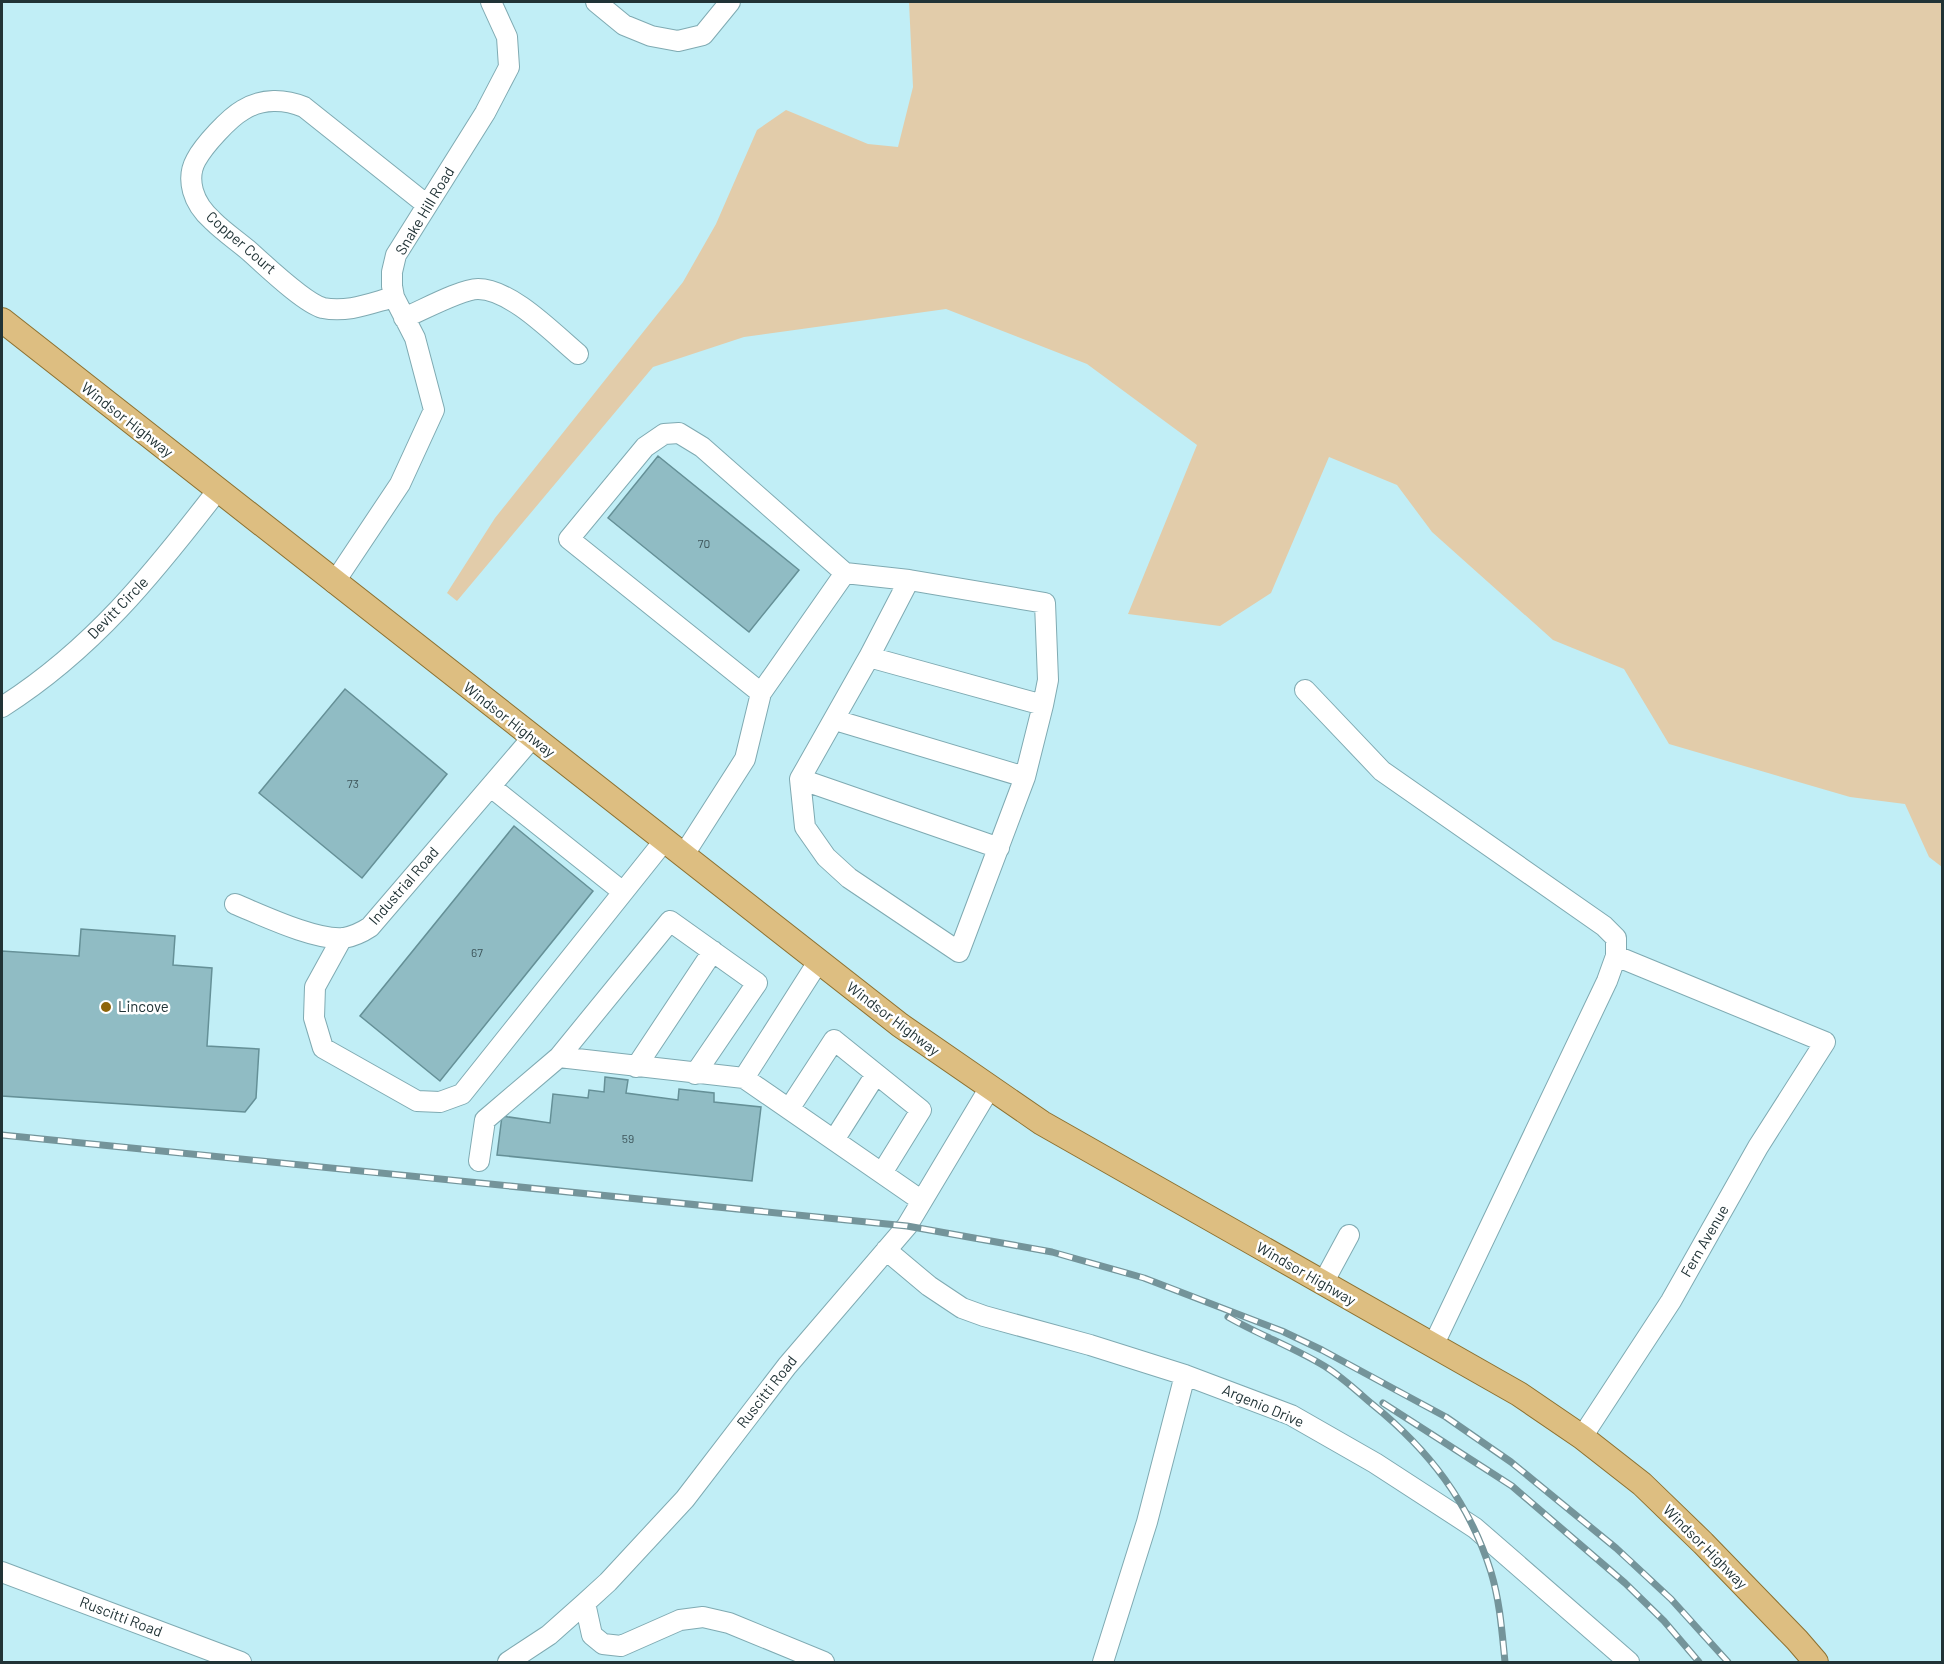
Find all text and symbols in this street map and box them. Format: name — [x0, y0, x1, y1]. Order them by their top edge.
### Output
street label: Snake Hill Road — [391, 163, 457, 258]
street label: Copper Court — [203, 207, 280, 277]
street label: Windsor Highway — [78, 378, 177, 461]
house number: 70 — [698, 536, 710, 550]
street label: Devitt Circle — [83, 572, 151, 642]
street label: Windsor Highway — [460, 678, 559, 761]
house number: 73 — [347, 776, 359, 790]
street label: Industrial Road — [365, 843, 442, 928]
house number: 67 — [471, 945, 483, 959]
street label: Windsor Highway — [844, 977, 944, 1059]
place label: Lincove — [118, 997, 169, 1015]
marker: Lincove — [99, 1000, 113, 1014]
house number: 59 — [622, 1131, 634, 1145]
street label: Fern Avenue — [1676, 1201, 1732, 1280]
street label: Windsor Highway — [1254, 1237, 1359, 1309]
street label: Ruscitti Road — [732, 1352, 800, 1431]
street label: Argenio Drive — [1220, 1380, 1307, 1430]
street label: Windsor Highway — [1660, 1500, 1752, 1592]
street label: Ruscitti Road — [78, 1592, 165, 1640]

